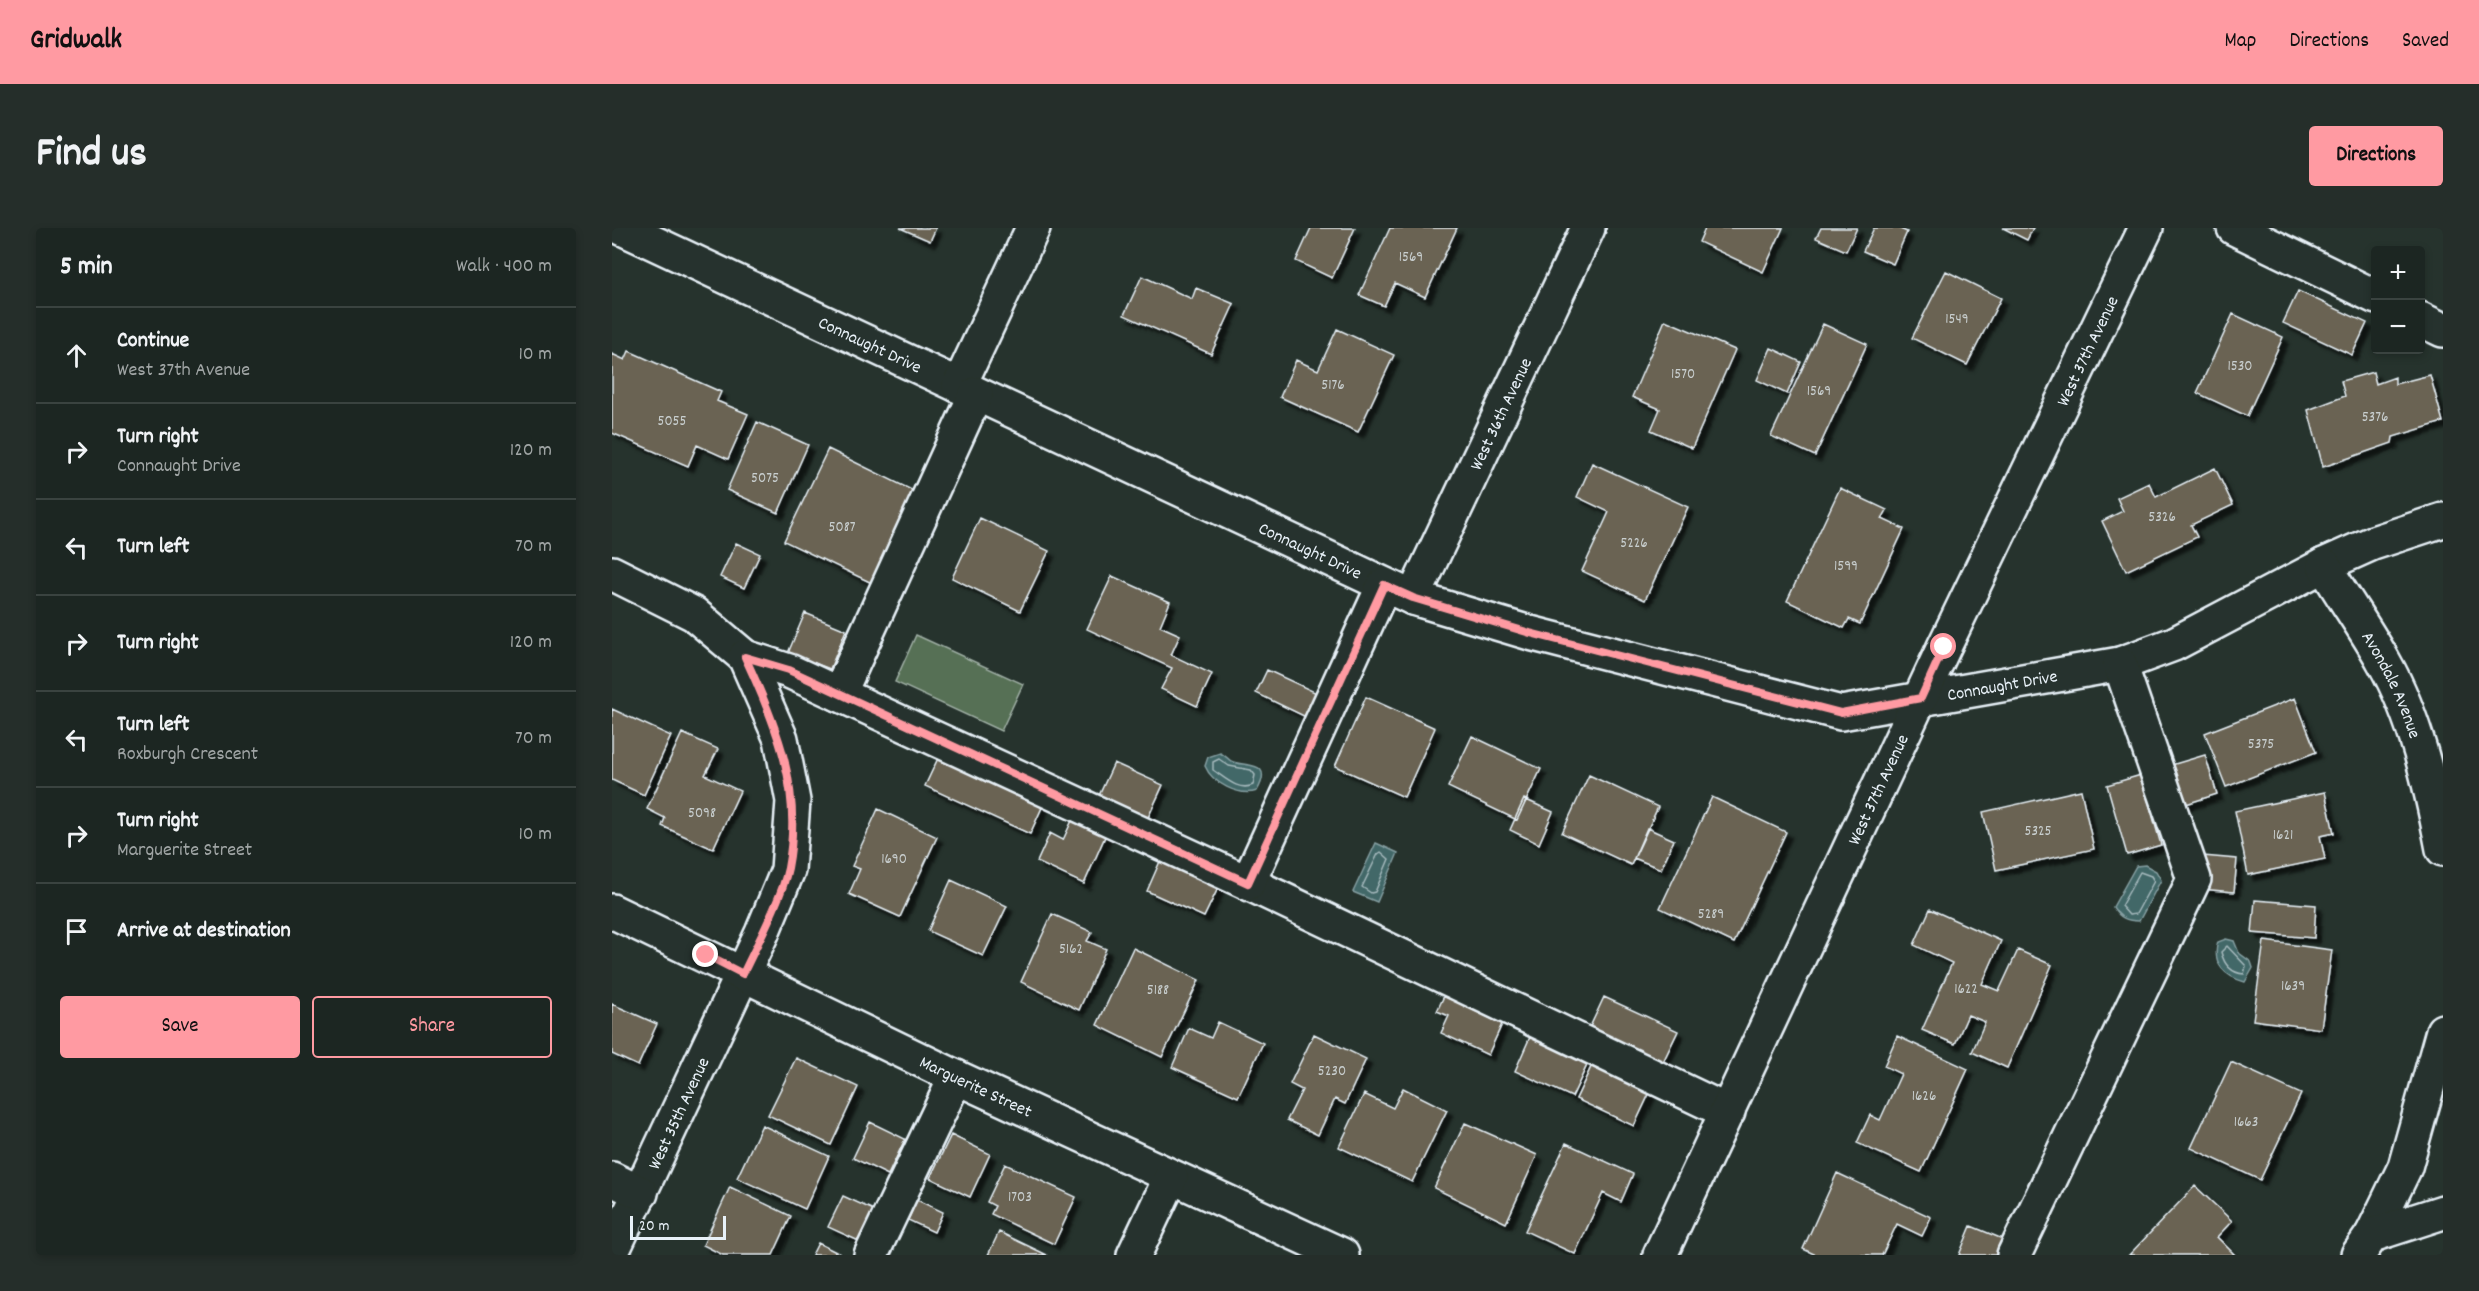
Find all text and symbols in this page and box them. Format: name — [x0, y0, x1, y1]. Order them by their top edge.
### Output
text: Gridwalk — [30, 22, 122, 62]
text: Map — [2225, 27, 2256, 57]
text: Directions — [2289, 27, 2369, 57]
text: Saved — [2402, 27, 2449, 57]
text: Find us — [36, 126, 147, 186]
button: Directions — [2309, 126, 2443, 186]
map controls — [2371, 246, 2425, 354]
button: + — [2371, 246, 2425, 300]
house number: 1569 — [1399, 247, 1423, 269]
text: 5 min — [60, 249, 113, 286]
text: Walk · 400 m — [456, 253, 552, 281]
street label: West 37th Avenue — [2052, 292, 2126, 411]
button: − — [2371, 300, 2425, 354]
house number: 1549 — [1945, 309, 1969, 331]
street label: Connaught Drive — [813, 311, 925, 381]
text: Continue — [117, 326, 189, 357]
icon: ahead — [60, 339, 93, 372]
text: 10 m — [518, 341, 552, 369]
street label: West 36th Avenue — [1465, 354, 1540, 475]
house number: 1530 — [2227, 356, 2253, 378]
text: West 37th Avenue — [117, 357, 250, 385]
house number: 1570 — [1671, 364, 1695, 386]
house number: 5176 — [1321, 375, 1345, 397]
house number: 1569 — [1807, 381, 1831, 403]
house number: 5376 — [2362, 407, 2388, 429]
house number: 5055 — [657, 411, 687, 433]
text: Turn right — [117, 422, 199, 453]
icon: right — [60, 435, 93, 468]
text: 120 m — [510, 437, 552, 465]
text: Connaught Drive — [117, 453, 241, 481]
house number: 5075 — [751, 468, 779, 490]
house number: 5326 — [2148, 507, 2176, 529]
house number: 5087 — [829, 517, 856, 539]
street label: Connaught Drive — [1254, 517, 1365, 587]
icon: left — [60, 531, 93, 564]
text: Turn left — [117, 532, 189, 563]
text: 70 m — [515, 533, 552, 561]
house number: 5226 — [1620, 533, 1648, 555]
house number: 1599 — [1834, 556, 1858, 578]
icon: right — [60, 627, 93, 660]
street label: Avondale Avenue — [2354, 627, 2426, 742]
text: Turn right — [117, 628, 199, 659]
text: 120 m — [510, 629, 552, 657]
route start — [1930, 633, 1956, 659]
street label: Connaught Drive — [1945, 665, 2060, 709]
text: Turn left — [117, 710, 189, 741]
icon: left — [60, 723, 93, 756]
text: 70 m — [515, 725, 552, 753]
street label: West 37th Avenue — [1843, 731, 1917, 850]
house number: 5375 — [2248, 734, 2274, 756]
text: Roxburgh Crescent — [117, 741, 258, 769]
house number: 5098 — [688, 803, 716, 825]
text: Turn right — [117, 806, 199, 837]
icon: right — [60, 819, 93, 852]
text: 10 m — [518, 821, 552, 849]
house number: 5325 — [2024, 821, 2052, 843]
house number: 1621 — [2273, 825, 2293, 847]
text: Marguerite Street — [117, 837, 252, 865]
house number: 1690 — [881, 849, 907, 871]
house number: 5289 — [1698, 904, 1724, 926]
icon: arrive — [60, 915, 93, 948]
text: Arrive at destination — [117, 916, 291, 947]
house number: 5162 — [1059, 939, 1083, 961]
route end — [692, 941, 718, 967]
house number: 1639 — [2281, 976, 2305, 998]
house number: 1622 — [1954, 979, 1978, 1001]
house number: 5188 — [1147, 980, 1169, 1002]
button: Save — [60, 996, 300, 1058]
button: Share — [312, 996, 552, 1058]
street label: Marguerite Street — [914, 1051, 1036, 1125]
street label: West 35th Avenue — [643, 1054, 717, 1174]
house number: 5230 — [1318, 1061, 1346, 1083]
house number: 1626 — [1912, 1086, 1936, 1108]
house number: 1663 — [2234, 1112, 2258, 1134]
house number: 1703 — [1008, 1187, 1032, 1209]
scale bar — [630, 1213, 726, 1240]
text: 20 m — [639, 1215, 669, 1238]

